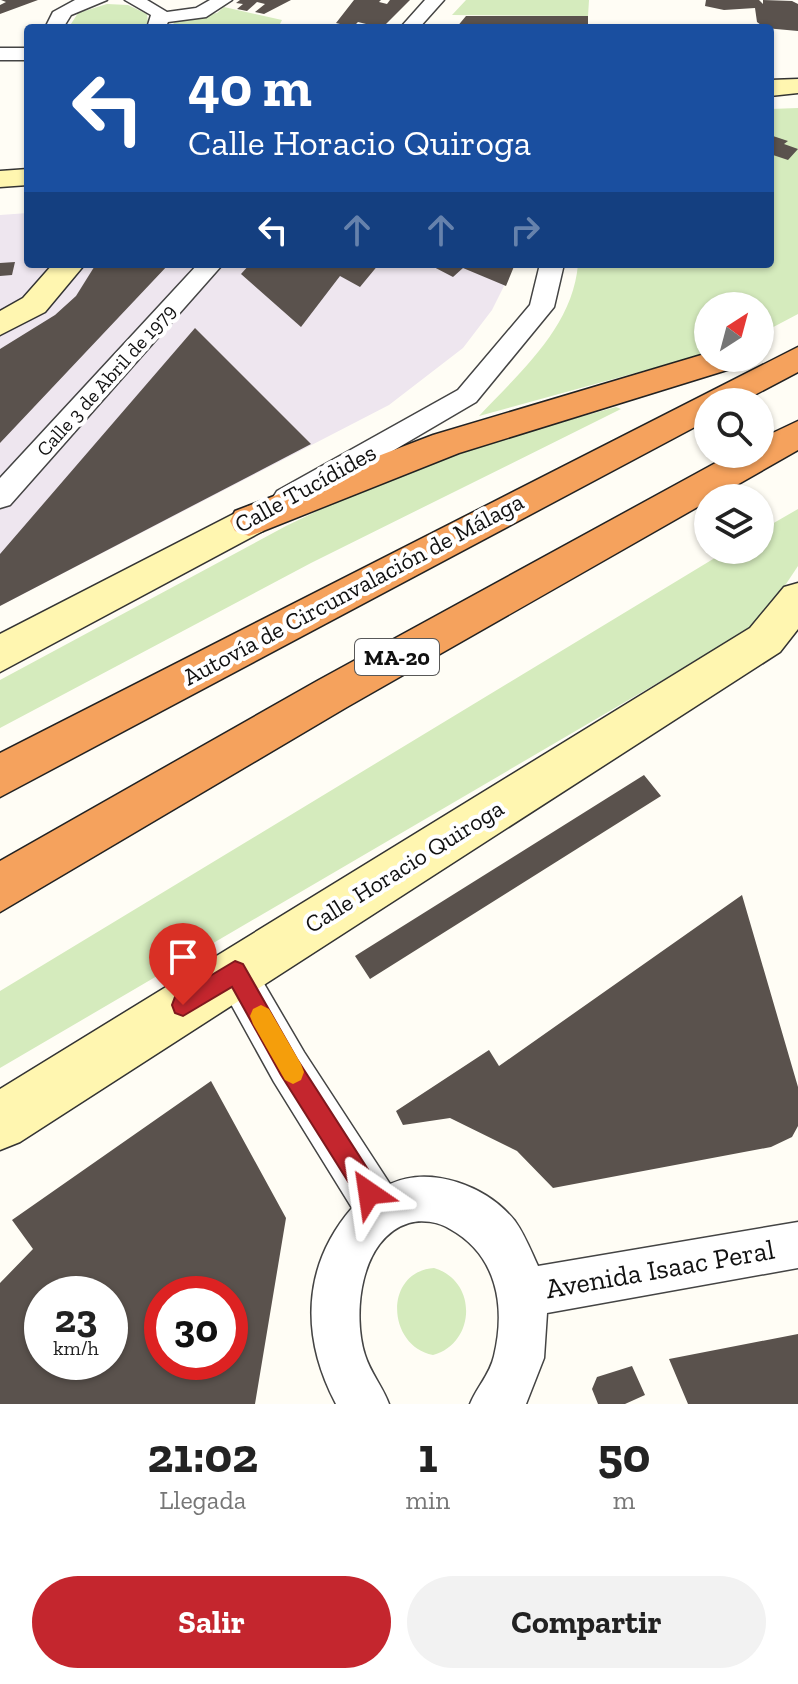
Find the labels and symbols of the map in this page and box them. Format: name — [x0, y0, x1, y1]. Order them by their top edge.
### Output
north arrow — [694, 292, 774, 372]
street label: Calle 3 de Abril de 1979 — [31, 299, 181, 461]
street label: Calle Tucídides — [229, 437, 381, 539]
street label: Autovía de Circunvalación de Málaga — [178, 486, 529, 691]
road number: MA-20 — [355, 639, 439, 675]
street label: Calle Horacio Quiroga — [299, 793, 509, 939]
pin — [149, 923, 217, 1005]
position arrow — [327, 1151, 411, 1235]
street label: Avenida Isaac Peral — [543, 1233, 777, 1305]
speed limit sign: 30 — [144, 1276, 248, 1380]

